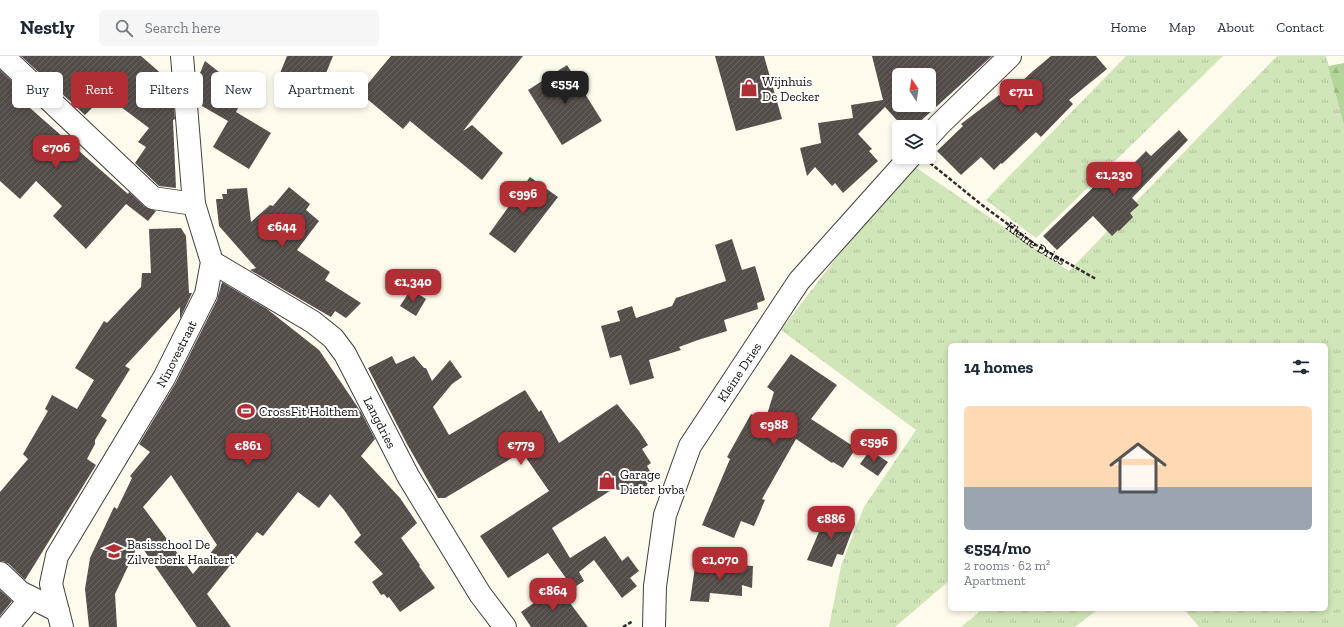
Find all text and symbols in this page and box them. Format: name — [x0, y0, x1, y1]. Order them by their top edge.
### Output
search box — [99, 10, 379, 46]
text: Nestly — [20, 16, 75, 39]
icon: search — [113, 17, 135, 39]
text: Search here — [145, 19, 221, 37]
text: Home — [1111, 19, 1147, 36]
text: Map — [1169, 19, 1195, 36]
text: About — [1217, 19, 1254, 36]
text: Contact — [1276, 19, 1324, 36]
north arrow — [892, 68, 936, 112]
map controls — [892, 68, 936, 164]
pin: €554 — [541, 71, 589, 105]
chip: Buy — [12, 72, 63, 108]
chip: Rent — [71, 72, 128, 108]
chip: Filters — [136, 72, 203, 108]
chip: New — [211, 72, 266, 108]
chip: Apartment — [274, 72, 368, 108]
place label: Wijnhuis De Decker — [762, 74, 820, 104]
text: €554 — [551, 76, 579, 91]
shop icon: Wijnhuis De Decker — [739, 78, 759, 98]
pin: €711 — [997, 79, 1045, 113]
text: €711 — [1009, 84, 1033, 99]
button: layers — [892, 120, 936, 164]
pin: €706 — [32, 135, 80, 169]
text: €706 — [42, 140, 70, 155]
pin: €1,230 — [1081, 162, 1147, 196]
text: €1,230 — [1095, 167, 1133, 182]
pin: €996 — [499, 181, 547, 215]
text: €996 — [509, 186, 537, 201]
pin: €644 — [258, 214, 306, 248]
street label: Kleine Dries — [1003, 218, 1068, 268]
text: €644 — [267, 219, 297, 234]
pin: €1,340 — [380, 269, 446, 303]
text: €1,340 — [394, 274, 432, 289]
street label: Ninovestraat — [153, 318, 200, 390]
street label: Kleine Dries — [714, 339, 765, 405]
icon: filters — [1290, 356, 1312, 378]
text: 14 homes — [964, 357, 1033, 377]
street label: Langdries — [360, 394, 399, 451]
sports icon: CrossFit Holthem — [236, 401, 256, 421]
place label: CrossFit Holthem — [259, 404, 359, 419]
pin: €988 — [750, 412, 798, 446]
text: €988 — [760, 417, 788, 432]
pin: €596 — [850, 429, 898, 463]
pin: €779 — [497, 432, 545, 466]
icon: home — [1102, 432, 1174, 504]
pin: €861 — [224, 433, 272, 467]
text: €596 — [860, 434, 888, 449]
text: €779 — [507, 437, 535, 452]
text: €861 — [235, 438, 261, 453]
place label: Garage Dieter bvba — [620, 467, 685, 497]
shop icon: Garage Dieter bvba — [597, 471, 617, 491]
pin: €886 — [807, 506, 855, 540]
text: €886 — [817, 511, 845, 526]
place label: Basisschool De Zilverberk Haaltert — [127, 537, 235, 567]
text: €554/mo — [964, 538, 1031, 558]
school or university icon: Basisschool De Zilverberk Haaltert — [104, 541, 124, 561]
pin: €1,070 — [687, 547, 753, 581]
text: €1,070 — [701, 552, 739, 567]
text: 2 rooms · 62 m² — [964, 558, 1050, 573]
text: Apartment — [964, 573, 1026, 588]
pin: €864 — [529, 578, 577, 612]
text: €864 — [538, 583, 568, 598]

